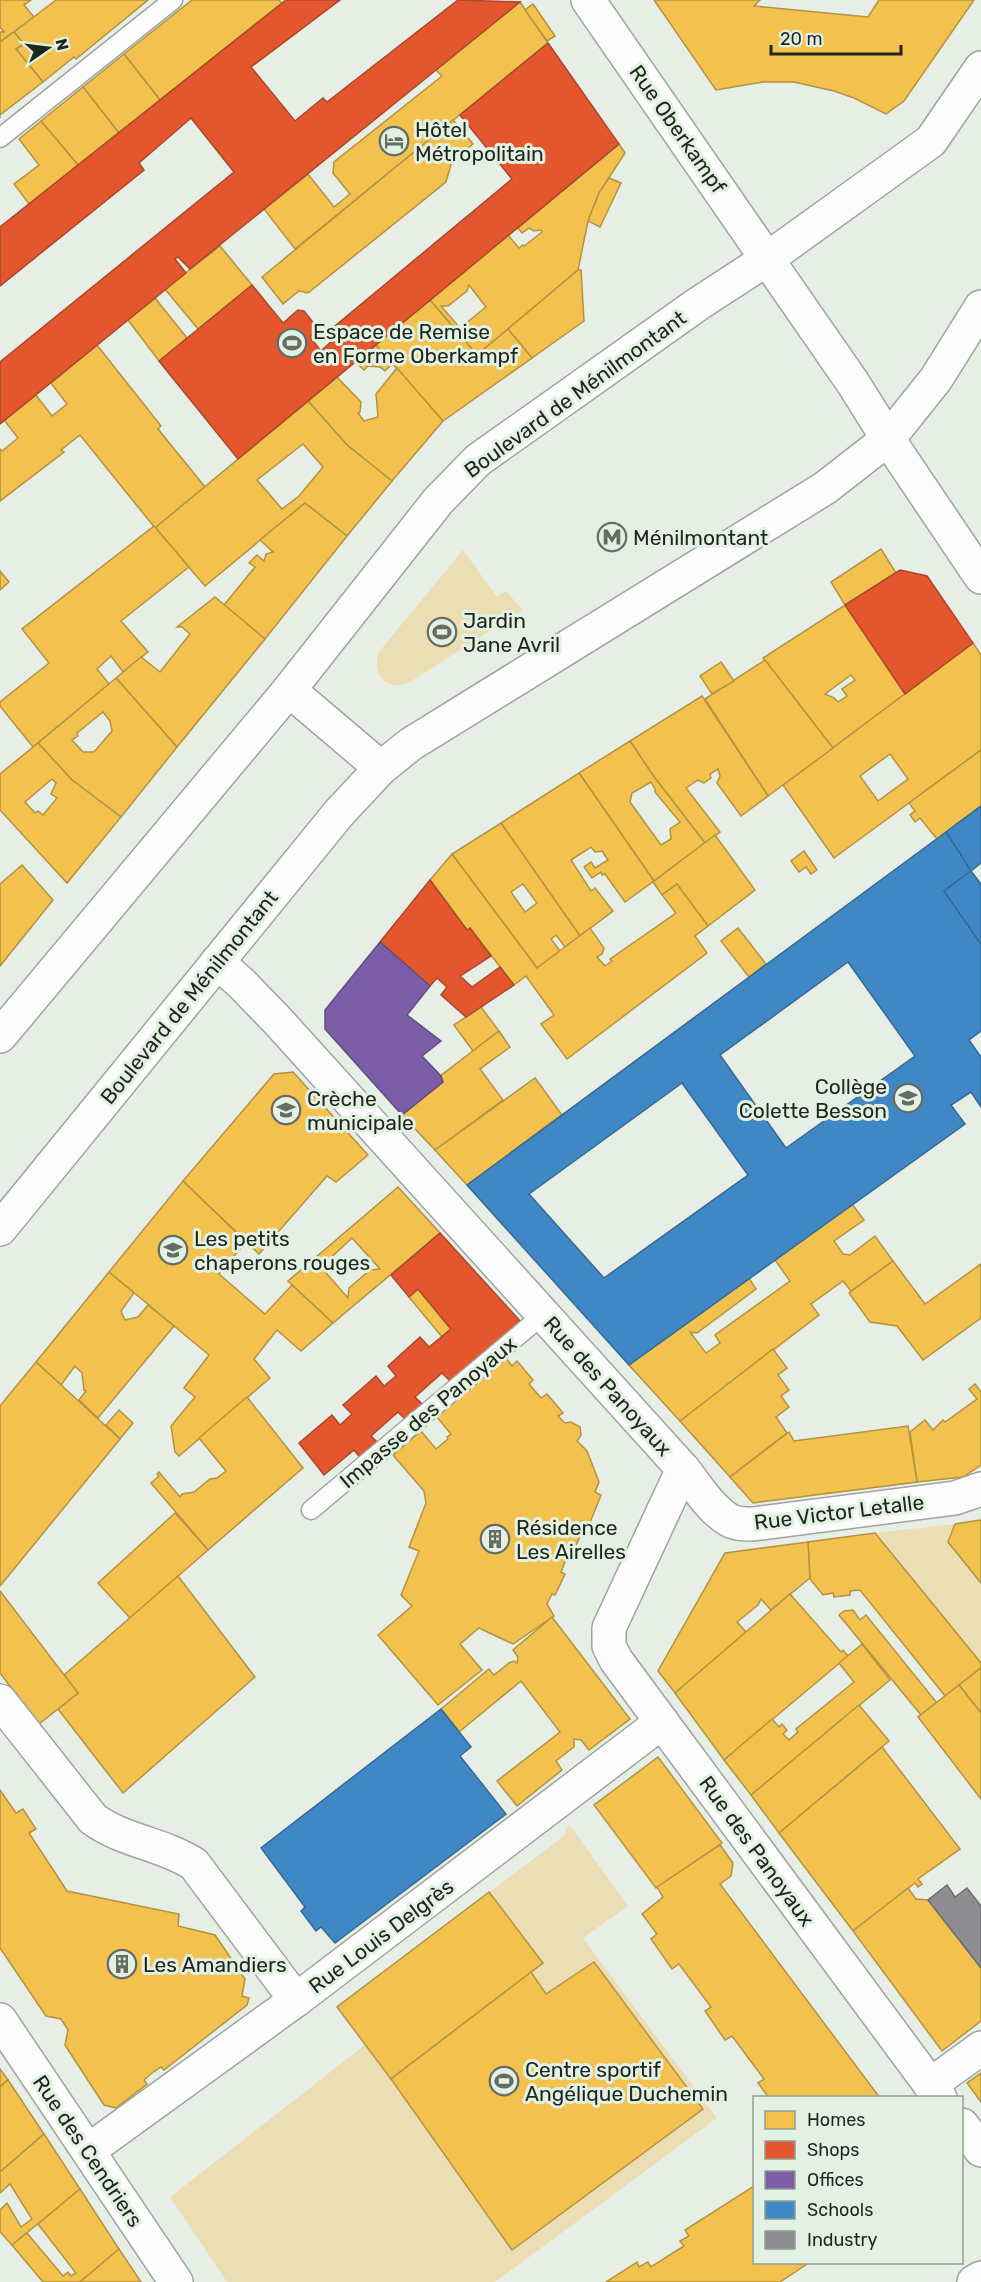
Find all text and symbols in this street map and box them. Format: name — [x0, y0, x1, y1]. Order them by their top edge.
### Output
north arrow — [18, 18, 78, 78]
scale bar — [771, 18, 902, 56]
text: 20 m — [780, 28, 822, 50]
text: N — [51, 37, 73, 52]
street label: Rue Oberkampf — [624, 60, 732, 198]
place label: Hôtel Métropolitain — [415, 117, 544, 166]
hotel icon: Hôtel Métropolitain — [378, 125, 410, 157]
street label: Boulevard de Ménilmontant — [459, 305, 691, 483]
place label: Espace de Remise en Forme Oberkampf — [313, 319, 518, 368]
sports icon: Espace de Remise en Forme Oberkampf — [276, 327, 308, 359]
metro station icon: Ménilmontant — [596, 521, 628, 553]
place label: Ménilmontant — [633, 525, 768, 550]
place label: Jardin Jane Avril — [463, 608, 560, 657]
sports icon: Jardin Jane Avril — [426, 616, 458, 648]
street label: Boulevard de Ménilmontant — [95, 885, 283, 1109]
place label: Collège Colette Besson — [739, 1074, 887, 1123]
school or university icon: Collège Colette Besson — [892, 1082, 924, 1114]
place label: Crèche municipale — [307, 1086, 414, 1135]
school or university icon: Crèche municipale — [270, 1094, 302, 1126]
place label: Les petits chaperons rouges — [194, 1226, 370, 1275]
school or university icon: Les petits chaperons rouges — [157, 1234, 189, 1266]
street label: Rue des Panoyaux — [539, 1311, 677, 1461]
street label: Impasse des Panoyaux — [335, 1331, 521, 1493]
street label: Rue Victor Letalle — [753, 1489, 925, 1535]
place label: Résidence Les Airelles — [516, 1515, 626, 1564]
building icon: Résidence Les Airelles — [479, 1523, 511, 1555]
street label: Rue des Panoyaux — [694, 1771, 820, 1931]
street label: Rue Louis Delgrès — [304, 1873, 458, 1999]
building icon: Les Amandiers — [106, 1948, 138, 1980]
place label: Les Amandiers — [143, 1952, 287, 1977]
place label: Centre sportif Angélique Duchemin — [525, 2057, 728, 2106]
sports icon: Centre sportif Angélique Duchemin — [488, 2065, 520, 2097]
street label: Rue des Cendriers — [28, 2070, 148, 2232]
legend — [753, 2096, 963, 2264]
text: Homes — [807, 2109, 865, 2131]
text: Shops — [807, 2139, 859, 2161]
text: Offices — [807, 2169, 864, 2191]
text: Schools — [807, 2199, 873, 2221]
text: Industry — [807, 2229, 877, 2251]

